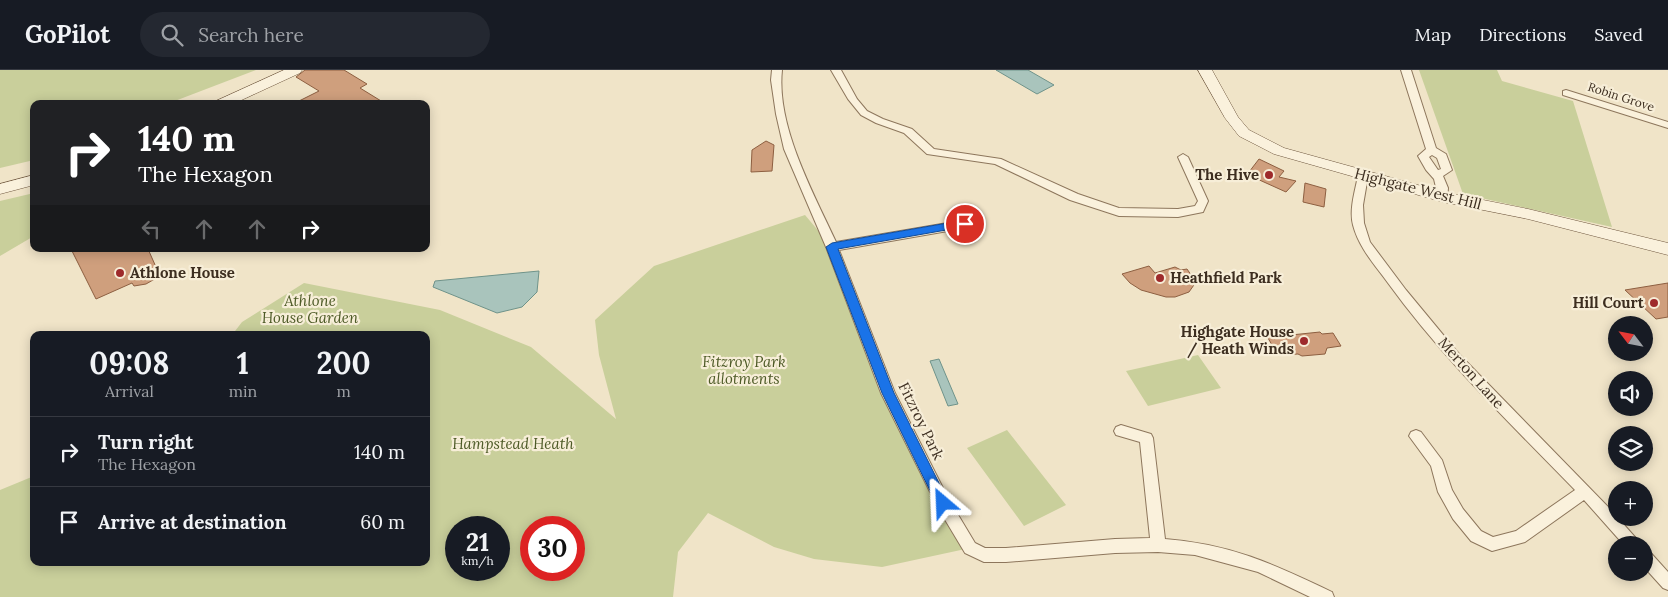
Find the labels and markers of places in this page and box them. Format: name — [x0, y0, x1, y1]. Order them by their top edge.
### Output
place label: The Hive — [1195, 165, 1259, 184]
marker: The Hive — [1263, 169, 1275, 181]
pin — [944, 203, 986, 245]
place label: Athlone House — [130, 263, 235, 282]
marker: Athlone House — [114, 267, 126, 279]
place label: Heathfield Park — [1170, 268, 1282, 287]
marker: Heathfield Park — [1154, 272, 1166, 284]
place label: Hill Court — [1572, 293, 1645, 312]
marker: Hill Court — [1648, 297, 1660, 309]
place label: Highgate House / Heath Winds — [1180, 322, 1294, 359]
marker: Highgate House / Heath Winds — [1298, 335, 1310, 347]

